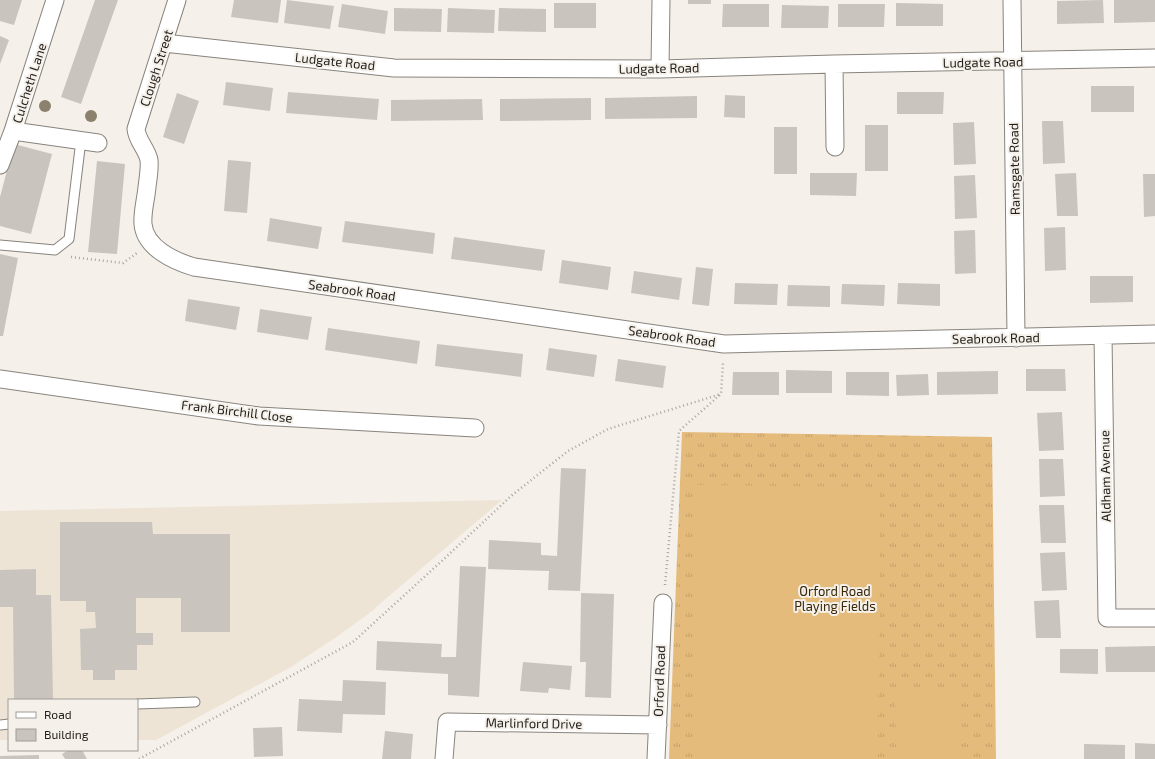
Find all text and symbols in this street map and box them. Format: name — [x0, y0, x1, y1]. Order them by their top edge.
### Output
street label: Clough Street — [136, 27, 176, 108]
street label: Culcheth Lane — [9, 41, 49, 125]
street label: Ludgate Road — [294, 49, 376, 73]
street label: Ludgate Road — [943, 53, 1023, 71]
street label: Ludgate Road — [619, 59, 699, 77]
street label: Ramsgate Road — [1005, 123, 1023, 215]
street label: Seabrook Road — [307, 276, 397, 304]
street label: Seabrook Road — [627, 322, 717, 350]
street label: Seabrook Road — [952, 329, 1040, 347]
street label: Frank Birchill Close — [180, 396, 294, 426]
street label: Aldham Avenue — [1096, 430, 1114, 522]
park label: Orford Road Playing Fields — [794, 583, 876, 614]
street label: Orford Road — [650, 645, 668, 717]
legend — [8, 699, 138, 751]
text: Road — [44, 707, 72, 721]
street label: Marlinford Drive — [485, 714, 583, 732]
text: Building — [44, 727, 89, 741]

